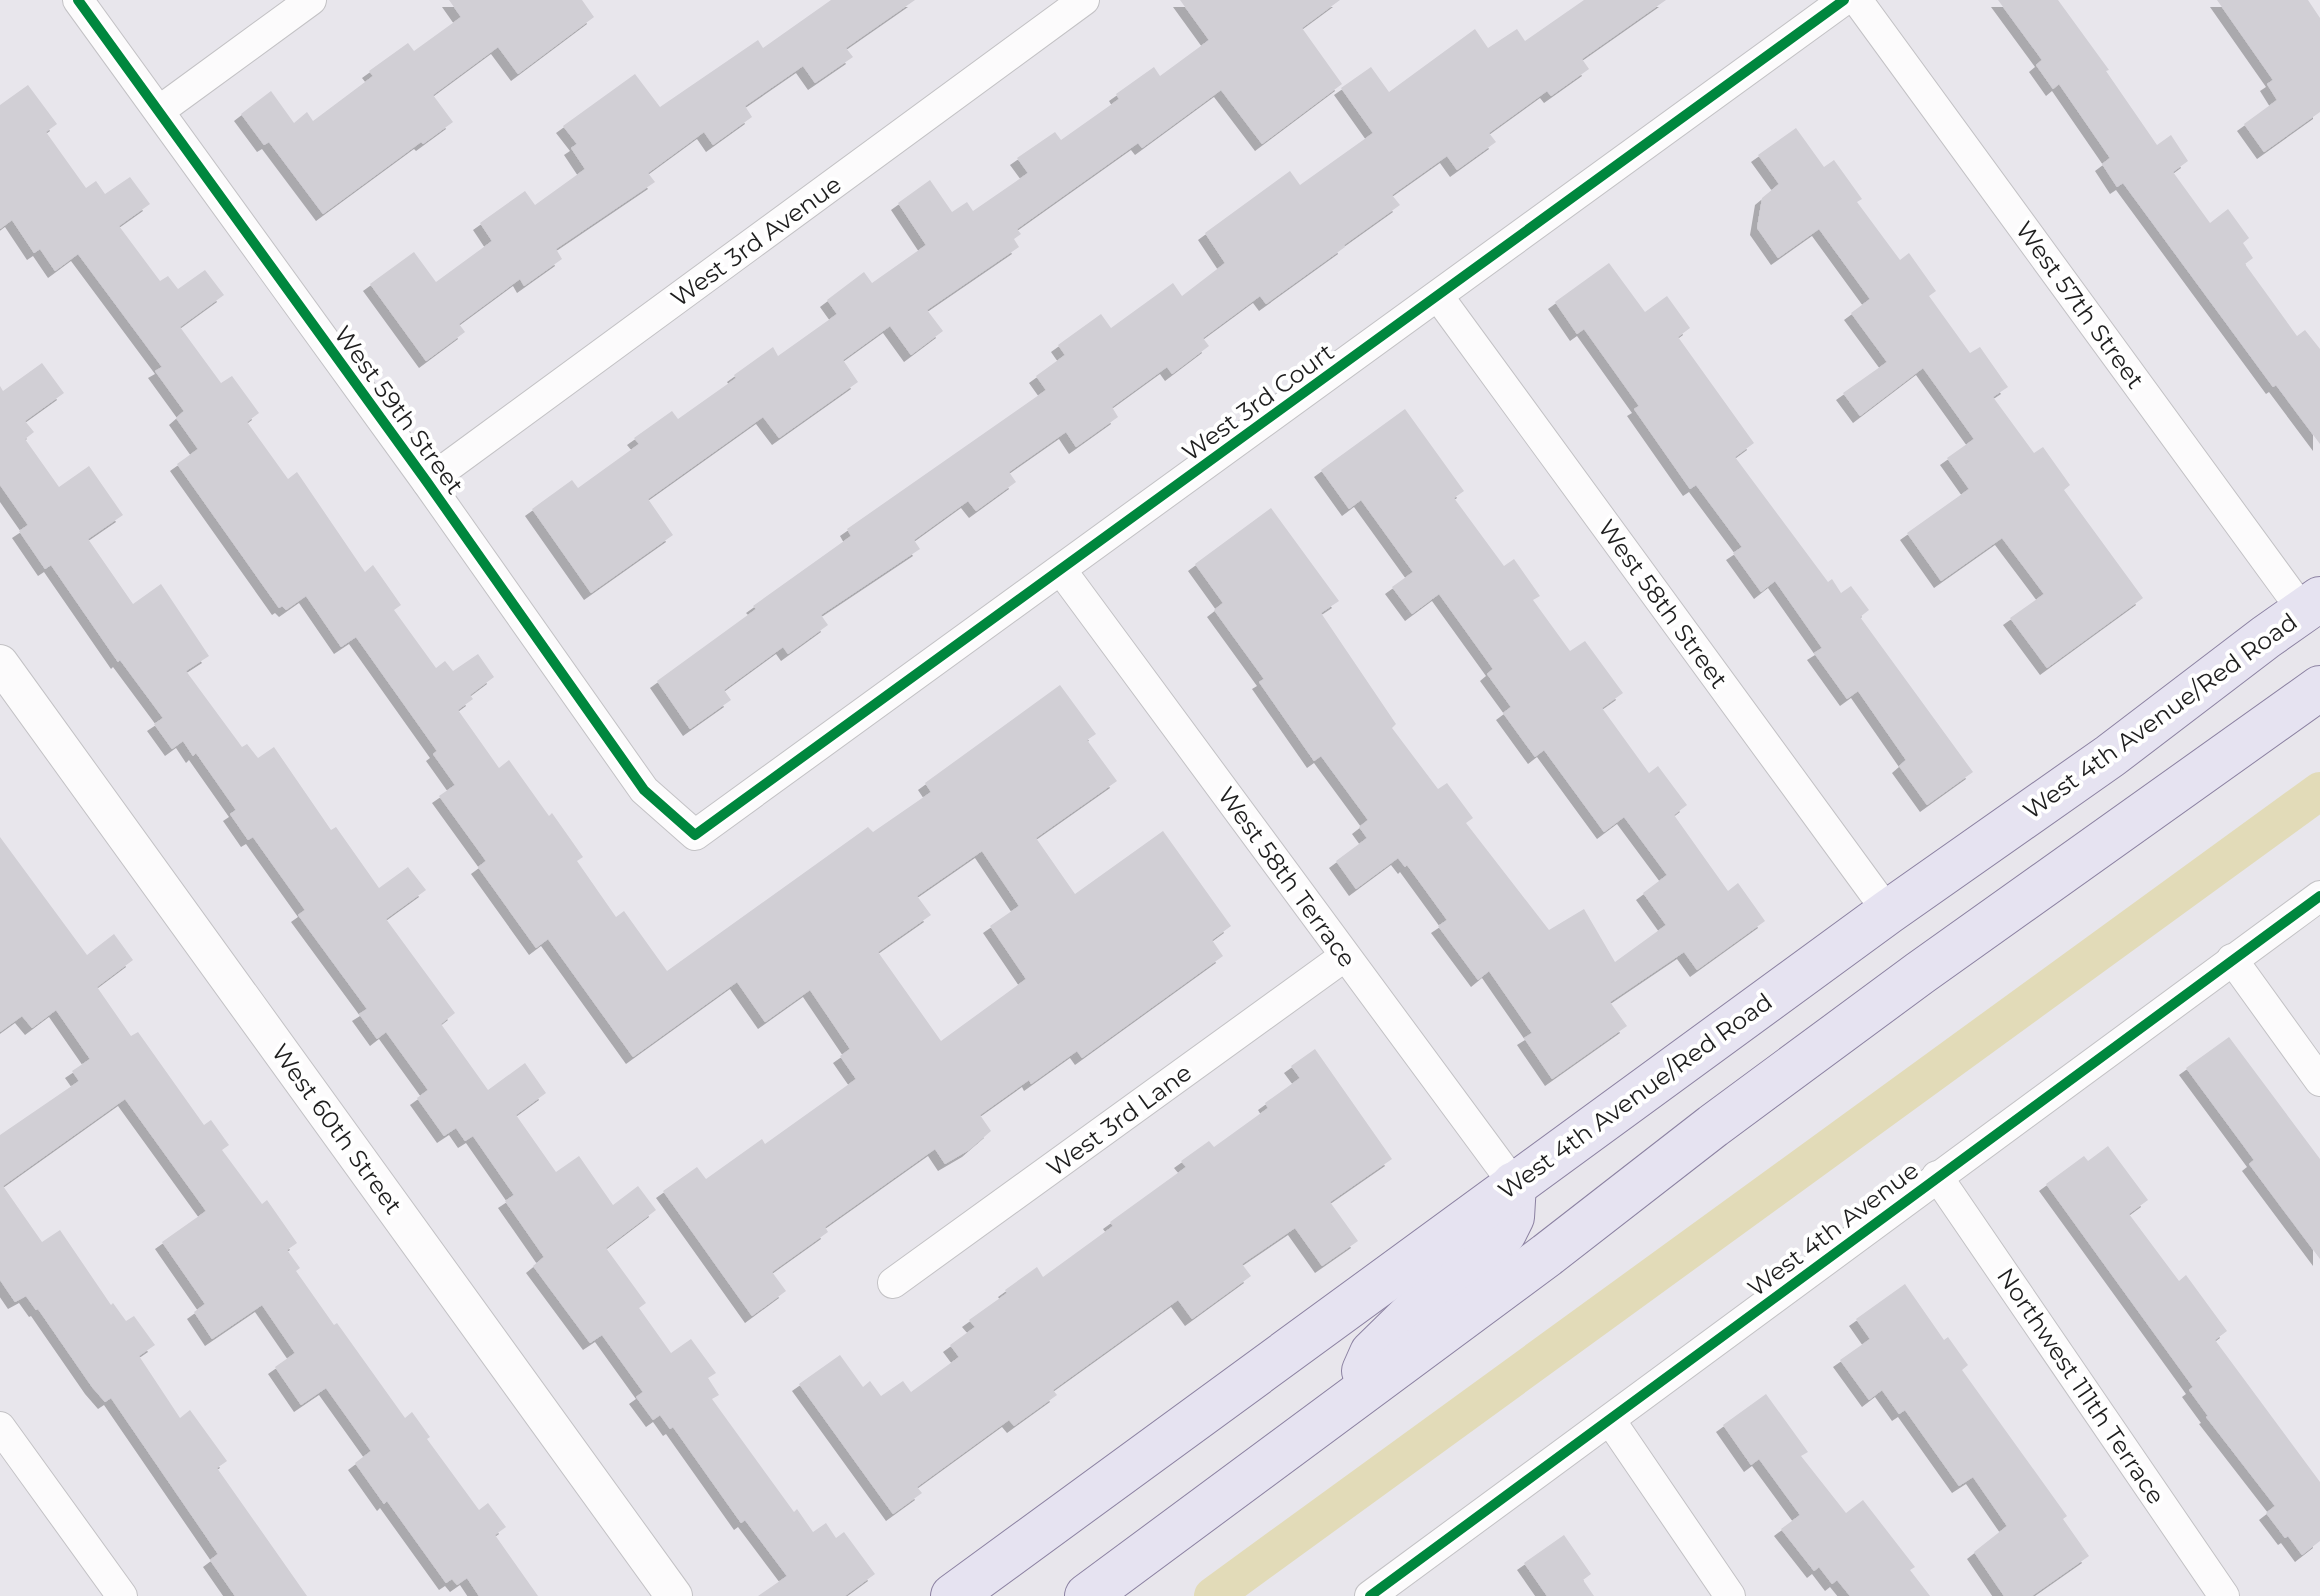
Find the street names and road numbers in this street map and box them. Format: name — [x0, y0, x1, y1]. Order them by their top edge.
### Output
street label: West 3rd Avenue — [665, 169, 847, 313]
street label: West 57th Street — [2010, 216, 2150, 394]
street label: West 59th Street — [328, 320, 470, 500]
street label: West 3rd Court — [1177, 337, 1340, 467]
street label: West 58th Street — [1592, 514, 1734, 694]
street label: West 4th Avenue/Red Road — [2017, 607, 2303, 825]
street label: West 58th Terrace — [1212, 781, 1362, 973]
street label: West 4th Avenue/Red Road — [1492, 987, 1778, 1205]
street label: West 60th Street — [266, 1038, 409, 1220]
street label: West 3rd Lane — [1041, 1058, 1197, 1182]
street label: West 4th Avenue — [1742, 1155, 1924, 1303]
street label: Northwest 111th Terrace — [1991, 1262, 2171, 1510]

